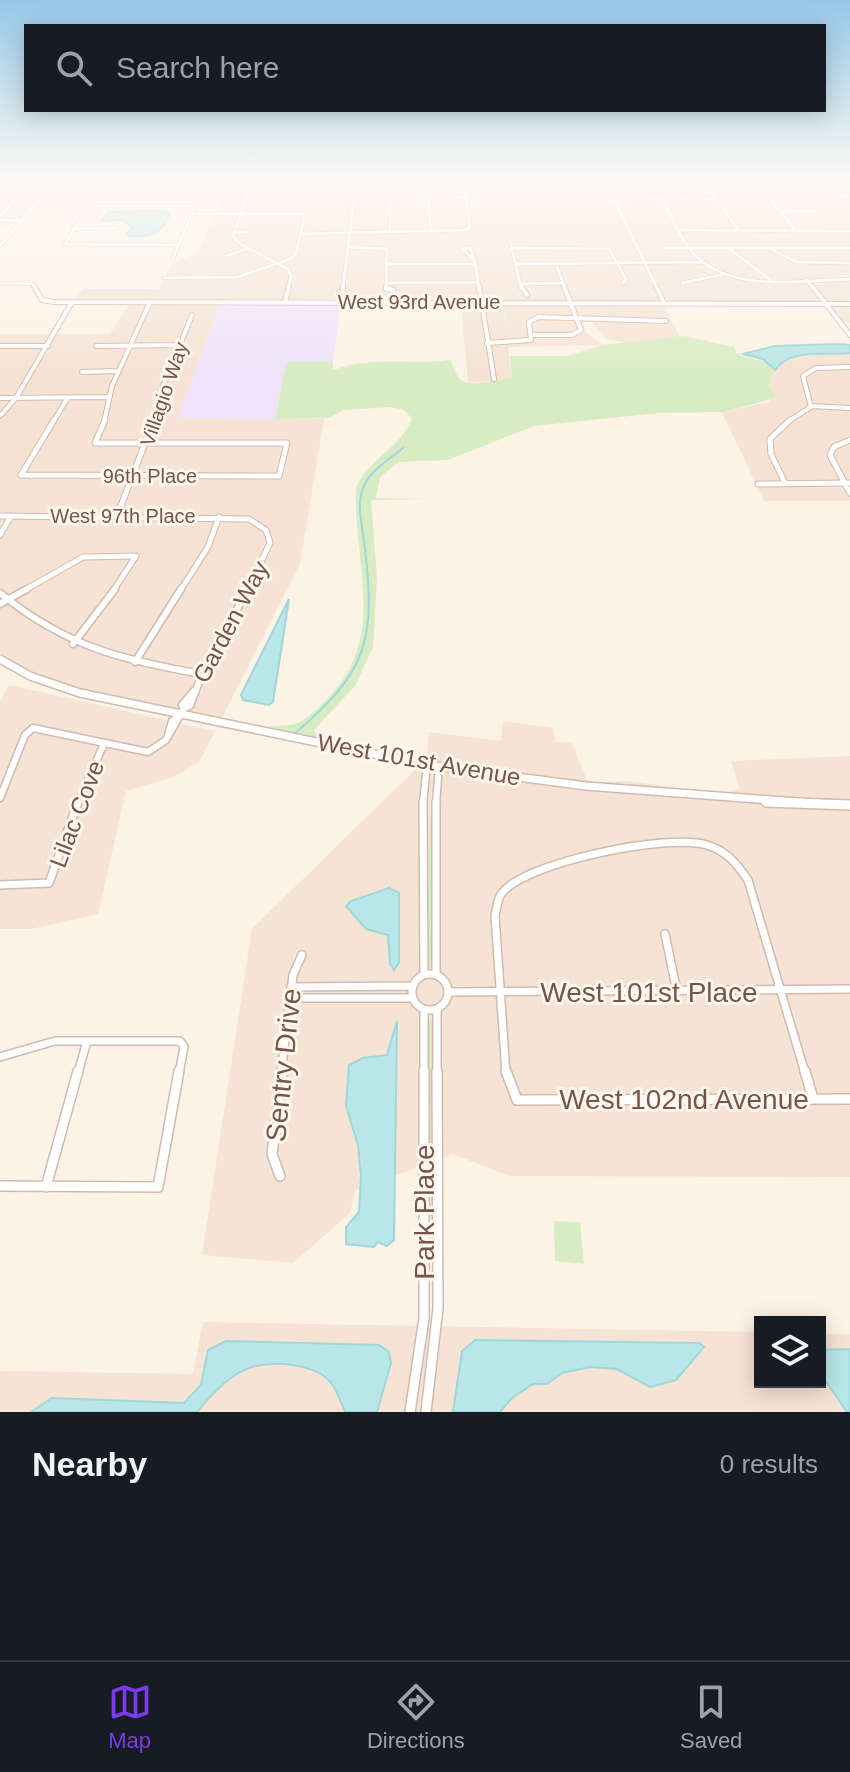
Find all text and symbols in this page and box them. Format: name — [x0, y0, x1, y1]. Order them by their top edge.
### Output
search box — [24, 24, 826, 112]
icon: search — [52, 46, 96, 90]
text: Search here — [116, 51, 279, 84]
street label: West 93rd Avenue — [338, 291, 500, 313]
street label: Villagio Way — [136, 339, 192, 449]
street label: 96th Place — [103, 465, 197, 487]
street label: West 97th Place — [50, 505, 196, 527]
street label: Garden Way — [187, 556, 274, 687]
street label: West 101st Avenue — [315, 728, 523, 791]
street label: Lilac Cove — [44, 757, 109, 871]
street label: West 101st Place — [540, 977, 758, 1008]
street label: Sentry Drive — [260, 987, 307, 1143]
street label: West 102nd Avenue — [559, 1084, 809, 1115]
street label: Park Place — [409, 1144, 440, 1280]
map controls — [754, 1316, 826, 1388]
button: layers — [754, 1316, 826, 1388]
text: Nearby — [32, 1445, 147, 1483]
text: 0 results — [720, 1449, 818, 1479]
tab: Map — [108, 1680, 152, 1754]
tab: Directions — [367, 1680, 465, 1754]
tab: Saved — [680, 1680, 742, 1754]

